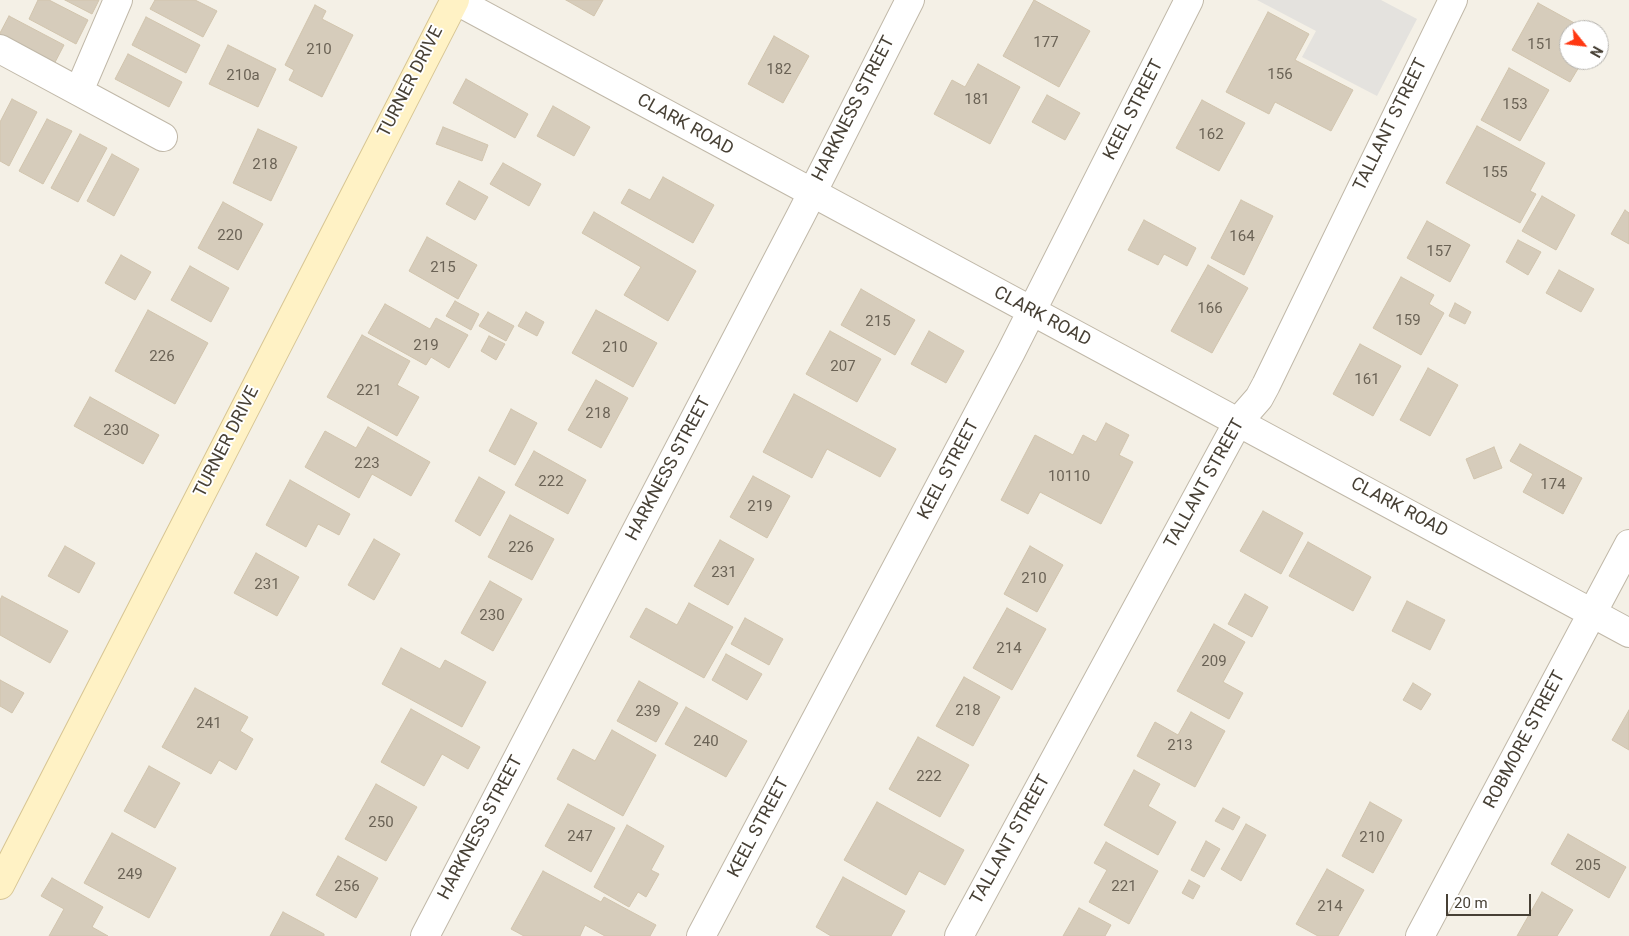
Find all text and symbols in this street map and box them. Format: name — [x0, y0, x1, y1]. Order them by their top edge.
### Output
north arrow — [1559, 20, 1609, 70]
street label: TURNER DRIVE — [374, 23, 448, 141]
street label: HARKNESS STREET — [808, 33, 900, 185]
house number: 177 — [1033, 34, 1059, 52]
house number: 151 — [1527, 36, 1553, 54]
house number: 210 — [306, 41, 332, 59]
text: N — [1587, 44, 1606, 60]
street label: TALLANT STREET — [1350, 55, 1432, 195]
street label: KEEL STREET — [1099, 56, 1169, 164]
house number: 182 — [766, 61, 792, 79]
house number: 156 — [1267, 66, 1293, 84]
house number: 210a — [226, 67, 260, 85]
street label: CLARK ROAD — [633, 90, 737, 160]
house number: 181 — [964, 91, 990, 109]
house number: 153 — [1502, 96, 1528, 114]
house number: 162 — [1198, 126, 1224, 144]
house number: 218 — [252, 156, 278, 174]
house number: 155 — [1482, 164, 1508, 182]
house number: 220 — [217, 227, 243, 245]
house number: 164 — [1229, 228, 1255, 246]
house number: 157 — [1426, 243, 1452, 261]
house number: 215 — [430, 259, 456, 277]
street label: CLARK ROAD — [990, 282, 1094, 352]
house number: 166 — [1197, 300, 1223, 318]
house number: 159 — [1395, 312, 1421, 330]
house number: 215 — [865, 313, 891, 331]
house number: 219 — [413, 337, 439, 355]
house number: 210 — [602, 339, 628, 357]
house number: 226 — [149, 348, 175, 366]
house number: 207 — [830, 358, 856, 376]
house number: 161 — [1354, 371, 1380, 389]
house number: 221 — [356, 382, 382, 400]
street label: TURNER DRIVE — [190, 383, 264, 501]
street label: HARKNESS STREET — [622, 393, 716, 545]
house number: 218 — [585, 405, 611, 423]
street label: TALLANT STREET — [1160, 415, 1250, 553]
street label: KEEL STREET — [914, 416, 984, 524]
house number: 230 — [103, 422, 129, 440]
house number: 223 — [354, 455, 380, 473]
house number: 10110 — [1048, 468, 1090, 486]
house number: 222 — [538, 473, 564, 491]
street label: CLARK ROAD — [1347, 473, 1451, 543]
house number: 174 — [1540, 476, 1566, 494]
house number: 219 — [747, 498, 773, 516]
house number: 226 — [508, 539, 534, 557]
house number: 231 — [711, 564, 737, 582]
house number: 210 — [1021, 570, 1047, 588]
house number: 231 — [254, 576, 280, 594]
house number: 230 — [479, 607, 505, 625]
house number: 214 — [996, 640, 1022, 658]
house number: 209 — [1201, 653, 1227, 671]
street label: ROBMORE STREET — [1480, 668, 1570, 812]
house number: 218 — [955, 702, 981, 720]
house number: 239 — [635, 703, 661, 721]
house number: 241 — [196, 715, 222, 733]
house number: 240 — [693, 733, 719, 751]
house number: 213 — [1167, 737, 1193, 755]
street label: HARKNESS STREET — [434, 752, 528, 904]
house number: 222 — [916, 768, 942, 786]
street label: TALLANT STREET — [966, 771, 1056, 909]
street label: KEEL STREET — [724, 774, 794, 882]
house number: 250 — [368, 814, 394, 832]
house number: 247 — [567, 828, 593, 846]
house number: 210 — [1359, 829, 1385, 847]
house number: 205 — [1575, 857, 1601, 875]
house number: 249 — [117, 866, 143, 884]
house number: 256 — [334, 878, 360, 896]
house number: 221 — [1111, 878, 1137, 896]
scale bar — [1449, 884, 1534, 916]
text: 20 m — [1454, 894, 1488, 912]
house number: 214 — [1317, 898, 1343, 916]

